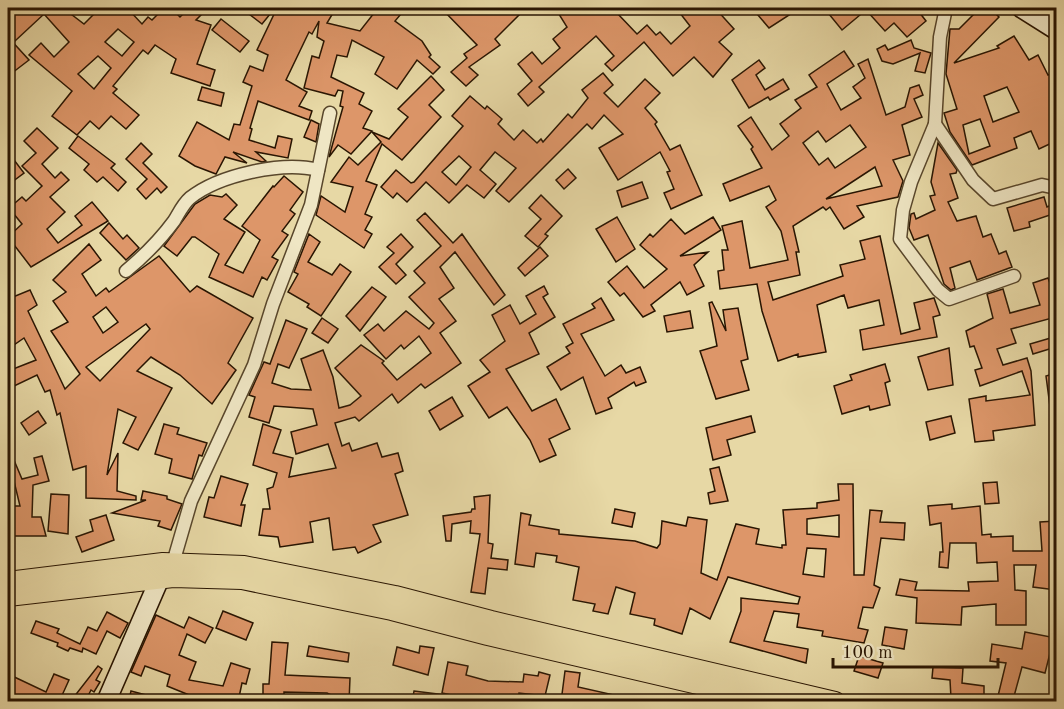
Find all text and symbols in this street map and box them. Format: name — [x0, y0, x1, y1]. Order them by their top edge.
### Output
scale bar — [833, 631, 998, 669]
text: 100 m — [842, 644, 893, 662]

